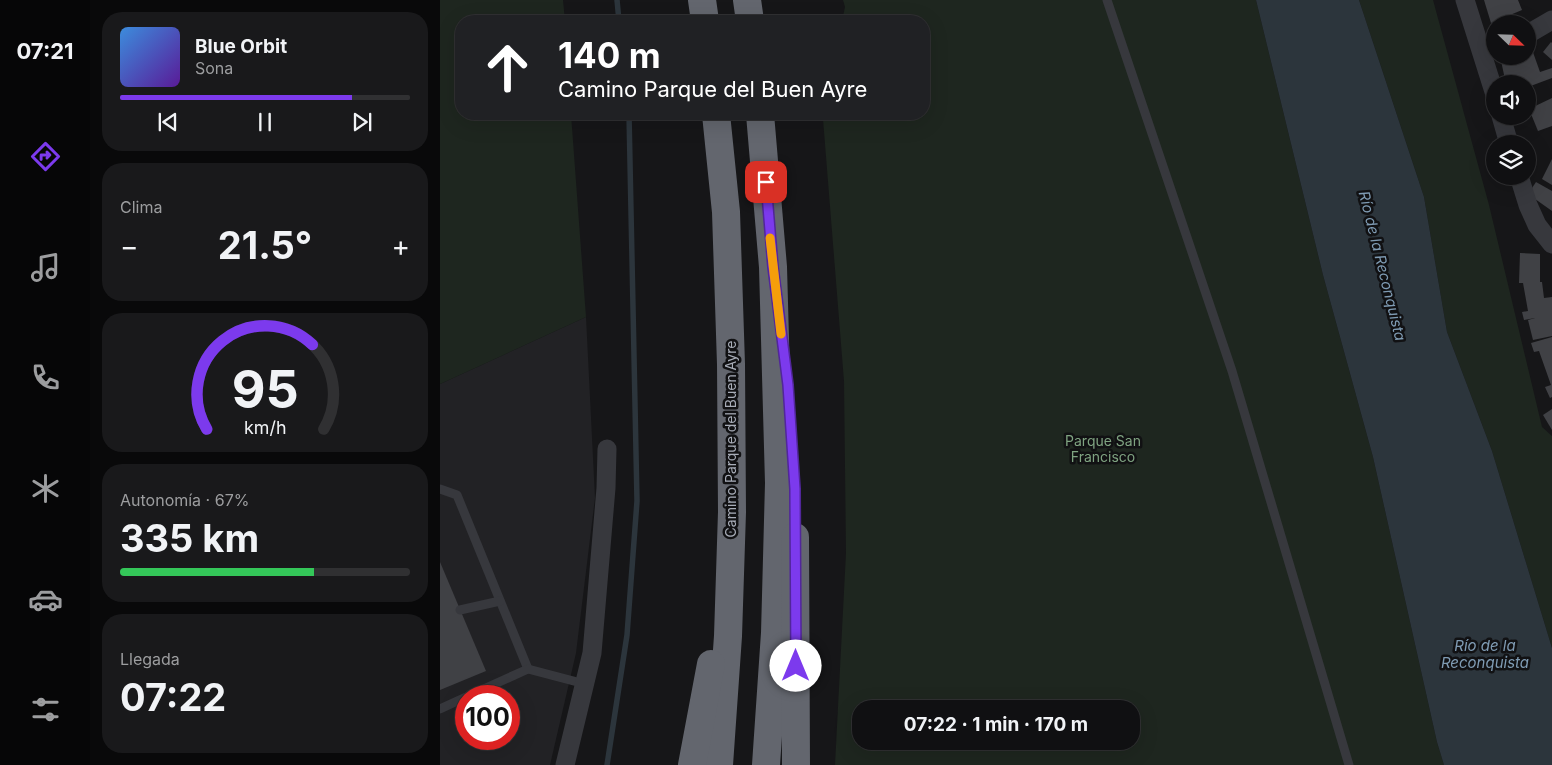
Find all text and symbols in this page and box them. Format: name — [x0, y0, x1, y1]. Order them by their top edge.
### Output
north arrow — [1486, 15, 1536, 65]
map controls — [1486, 15, 1536, 185]
text: 140 m — [558, 34, 661, 76]
text: Blue Orbit — [195, 35, 287, 58]
icon: ahead — [475, 35, 540, 100]
text: 07:21 — [16, 38, 74, 64]
text: Sona — [195, 58, 233, 78]
button: sound — [1486, 75, 1536, 125]
text: Camino Parque del Buen Ayre — [558, 76, 867, 102]
icon: previous — [154, 108, 182, 136]
icon: pause — [251, 108, 279, 136]
icon: next — [348, 108, 376, 136]
button: layers — [1486, 135, 1536, 185]
icon: directions — [28, 139, 63, 174]
pin — [745, 161, 787, 203]
icon: arrive — [752, 168, 780, 196]
water label: Río de la Reconquista — [1355, 189, 1410, 343]
text: Clima — [120, 197, 162, 217]
text: 21.5° — [218, 222, 312, 268]
text: − — [120, 229, 139, 263]
text: + — [391, 229, 410, 263]
icon: music — [28, 250, 63, 285]
street label: Camino Parque del Buen Ayre — [722, 341, 739, 537]
text: 95 — [231, 358, 299, 421]
icon: phone — [28, 360, 63, 395]
text: km/h — [244, 417, 286, 438]
park label: Parque San Francisco — [1065, 432, 1141, 465]
icon: climate — [28, 471, 63, 506]
text: Autonomía · 67% — [120, 490, 249, 510]
text: 335 km — [120, 515, 259, 561]
icon: car — [28, 582, 63, 617]
water label: Río de la Reconquista — [1441, 636, 1529, 672]
position arrow — [769, 639, 821, 691]
text: Llegada — [120, 649, 180, 669]
text: 07:22 — [120, 674, 226, 720]
speed limit sign: 100 — [455, 685, 520, 750]
icon: filters — [28, 692, 63, 727]
text: 07:22 · 1 min · 170 m — [904, 713, 1088, 736]

